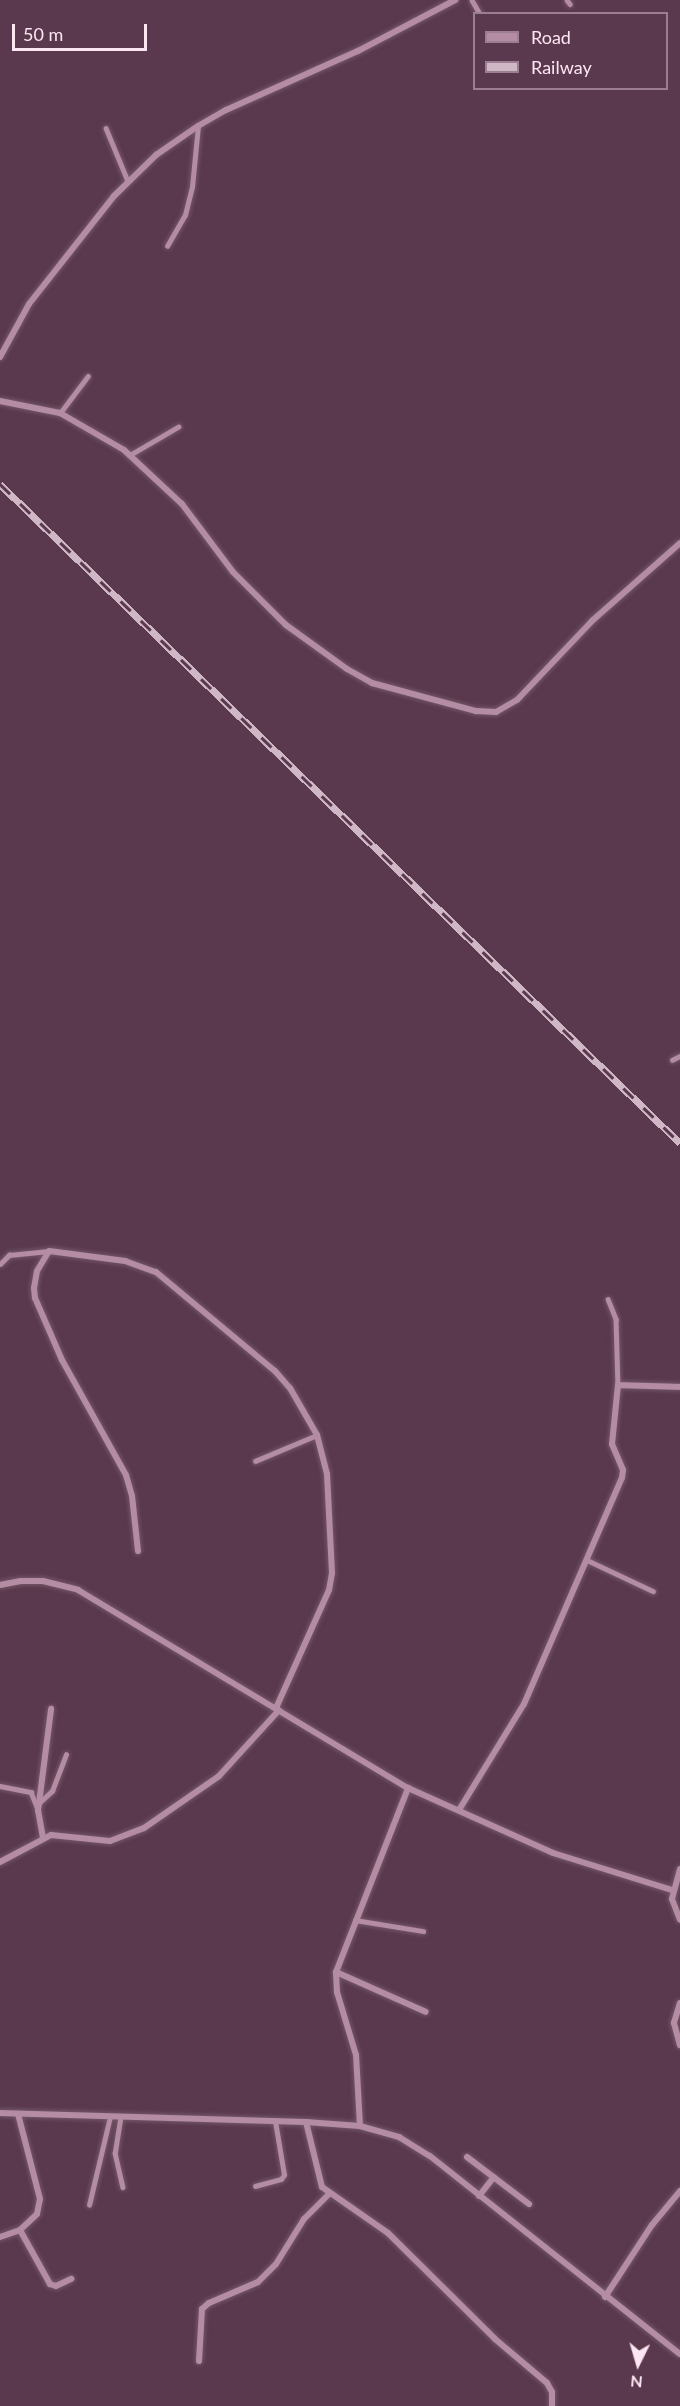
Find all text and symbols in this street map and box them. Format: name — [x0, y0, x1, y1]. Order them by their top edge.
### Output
scale bar — [15, 12, 150, 50]
legend — [473, 12, 668, 90]
text: 50 m — [23, 23, 63, 45]
text: Road — [531, 26, 571, 48]
text: Railway — [531, 56, 592, 78]
north arrow — [608, 2334, 668, 2394]
text: N — [629, 2372, 643, 2392]

